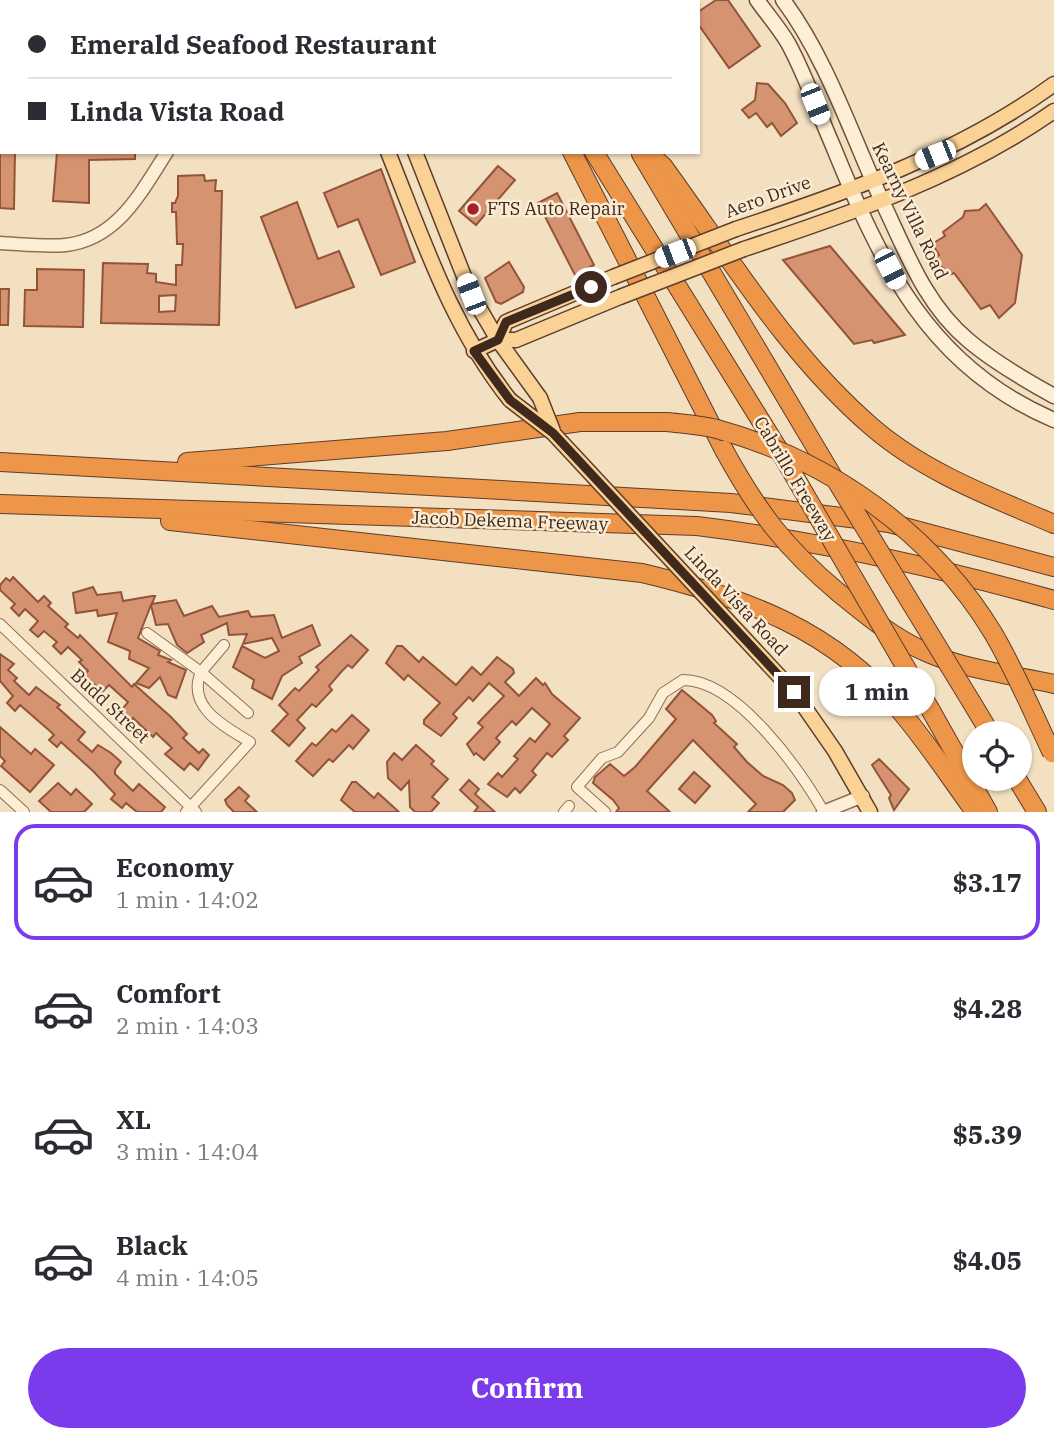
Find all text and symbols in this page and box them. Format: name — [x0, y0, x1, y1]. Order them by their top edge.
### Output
text: Emerald Seafood Restaurant — [70, 27, 437, 61]
car — [798, 81, 833, 127]
text: Linda Vista Road — [70, 94, 284, 128]
car — [912, 137, 959, 173]
street label: Kearny Villa Road — [867, 138, 954, 283]
street label: Aero Drive — [722, 170, 814, 223]
place label: FTS Auto Repair — [487, 197, 625, 220]
marker: FTS Auto Repair — [465, 201, 481, 217]
car — [652, 236, 699, 270]
car — [872, 246, 909, 292]
car — [454, 271, 489, 317]
route start — [575, 271, 607, 303]
street label: Cabrillo Freeway — [749, 412, 842, 546]
street label: Jacob Dekema Freeway — [411, 506, 609, 535]
street label: Linda Vista Road — [680, 541, 793, 660]
street label: Budd Street — [66, 663, 155, 748]
callout: 1 min — [818, 668, 934, 716]
route end — [778, 676, 810, 708]
text: 1 min — [845, 676, 909, 706]
map controls — [962, 721, 1032, 791]
button: locate — [962, 721, 1032, 791]
text: Economy — [116, 850, 234, 884]
icon: car — [32, 851, 95, 914]
text: $3.17 — [952, 865, 1022, 899]
text: 1 min · 14:02 — [116, 884, 259, 914]
text: Comfort — [116, 976, 221, 1010]
icon: car — [32, 977, 95, 1040]
text: $4.28 — [952, 991, 1022, 1025]
text: 2 min · 14:03 — [116, 1010, 259, 1040]
text: XL — [116, 1102, 151, 1136]
icon: car — [32, 1103, 95, 1166]
text: $5.39 — [952, 1117, 1022, 1151]
text: 3 min · 14:04 — [116, 1136, 259, 1166]
text: Black — [116, 1228, 188, 1262]
icon: car — [32, 1229, 95, 1292]
text: $4.05 — [952, 1243, 1022, 1277]
text: 4 min · 14:05 — [116, 1262, 259, 1292]
button: Confirm — [28, 1348, 1026, 1428]

